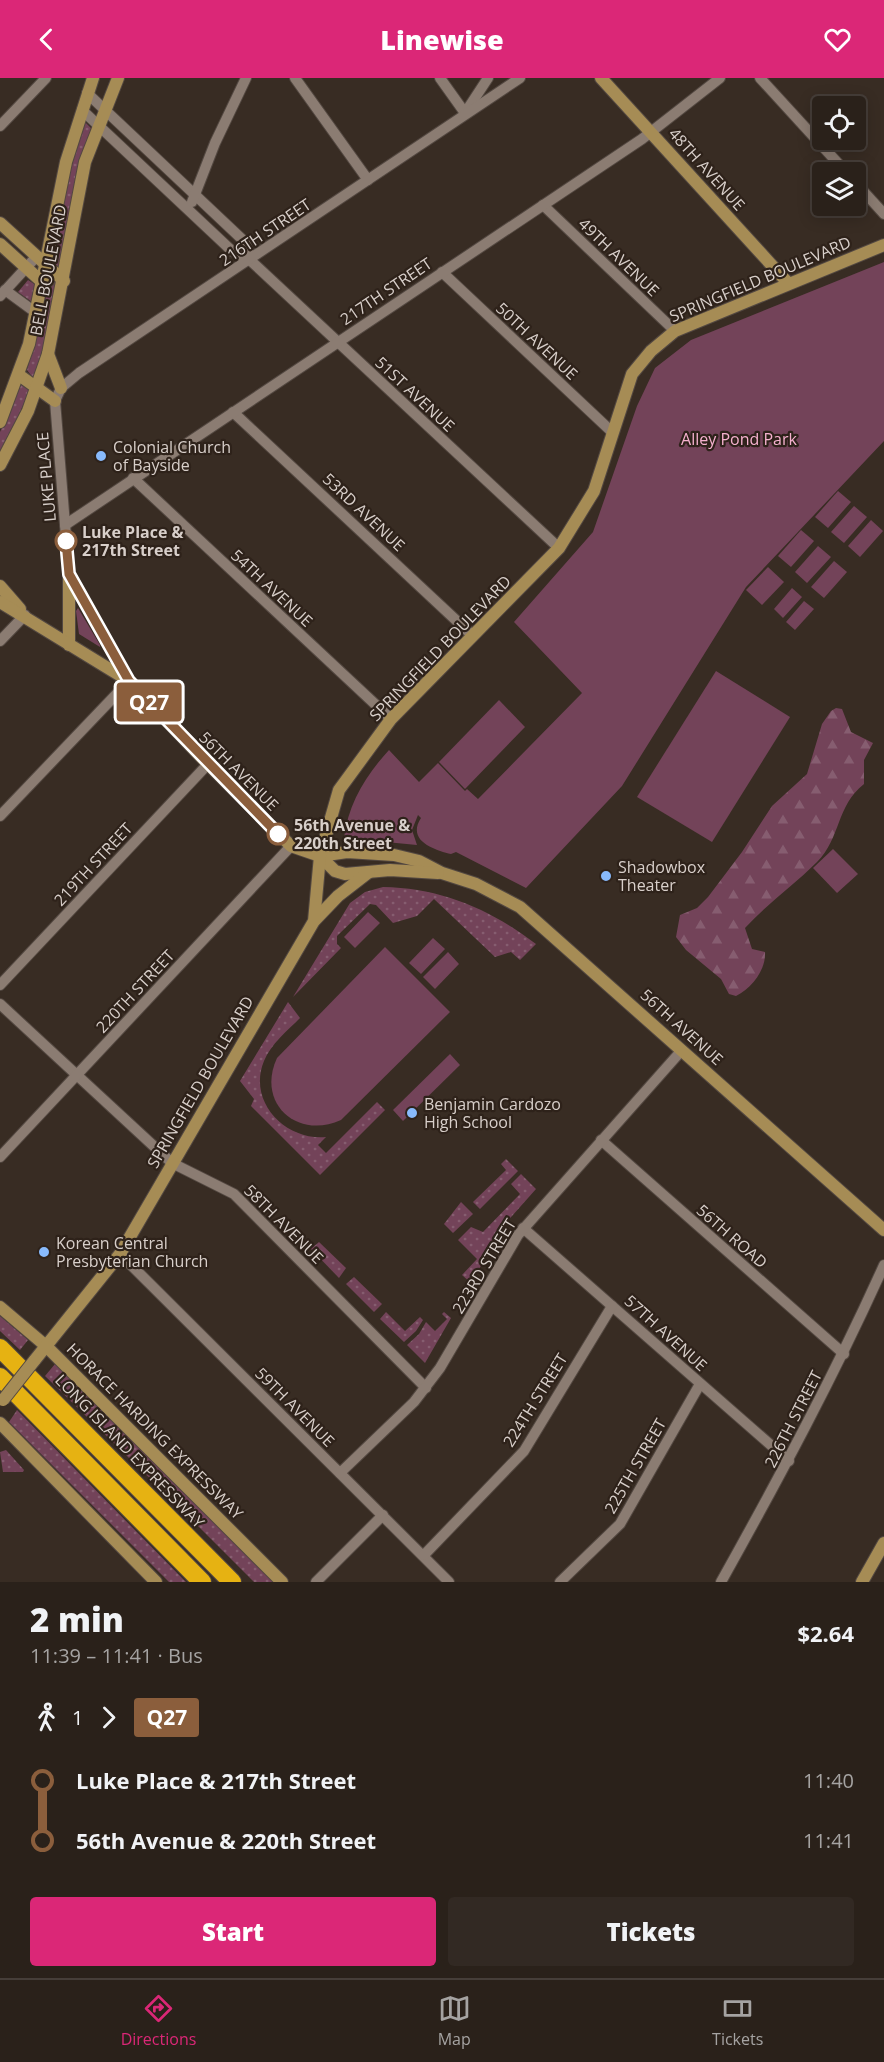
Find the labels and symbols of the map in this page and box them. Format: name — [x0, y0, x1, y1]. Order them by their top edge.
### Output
street label: 48TH AVENUE — [664, 123, 750, 215]
street label: 216TH STREET — [215, 193, 315, 271]
street label: BELL BOULEVARD — [25, 203, 71, 337]
street label: 49TH AVENUE — [574, 213, 664, 301]
street label: SPRINGFIELD BOULEVARD — [666, 231, 854, 327]
street label: 217TH STREET — [336, 252, 436, 330]
street label: 50TH AVENUE — [491, 297, 583, 385]
street label: 51ST AVENUE — [370, 351, 460, 437]
park label: Alley Pond Park — [681, 428, 798, 450]
street label: LUKE PLACE — [31, 431, 61, 523]
place label: Colonial Church of Bayside — [113, 436, 231, 476]
marker: Colonial Church of Bayside — [94, 449, 108, 463]
street label: 53RD AVENUE — [318, 468, 410, 556]
place label: Luke Place & 217th Street — [82, 521, 184, 561]
marker: Luke Place & 217th Street — [55, 530, 77, 552]
street label: 54TH AVENUE — [226, 544, 318, 632]
street label: SPRINGFIELD BOULEVARD — [364, 570, 516, 726]
line badge: Q27 — [114, 682, 184, 722]
street label: 56TH AVENUE — [194, 726, 284, 816]
place label: 56th Avenue & 220th Street — [294, 814, 410, 854]
street label: 219TH STREET — [49, 818, 137, 910]
marker: 56th Avenue & 220th Street — [267, 823, 289, 845]
place label: Shadowbox Theater — [618, 856, 706, 896]
marker: Shadowbox Theater — [599, 869, 613, 883]
street label: 220TH STREET — [91, 945, 179, 1037]
street label: 56TH AVENUE — [636, 984, 728, 1070]
street label: SPRINGFIELD BOULEVARD — [142, 992, 258, 1172]
place label: Benjamin Cardozo High School — [424, 1093, 561, 1133]
marker: Benjamin Cardozo High School — [405, 1106, 419, 1120]
street label: 58TH AVENUE — [239, 1179, 329, 1269]
street label: 56TH ROAD — [692, 1199, 772, 1273]
street label: 223RD STREET — [447, 1214, 521, 1318]
place label: Korean Central Presbyterian Church — [56, 1232, 208, 1272]
marker: Korean Central Presbyterian Church — [37, 1245, 51, 1259]
street label: 57TH AVENUE — [620, 1290, 712, 1376]
street label: HORACE HARDING EXPRESSWAY — [62, 1338, 248, 1524]
street label: 224TH STREET — [498, 1349, 573, 1451]
street label: 59TH AVENUE — [250, 1362, 340, 1452]
street label: 226TH STREET — [759, 1366, 827, 1471]
street label: LONG ISLAND EXPRESSWAY — [51, 1369, 210, 1533]
street label: 225TH STREET — [599, 1414, 671, 1518]

